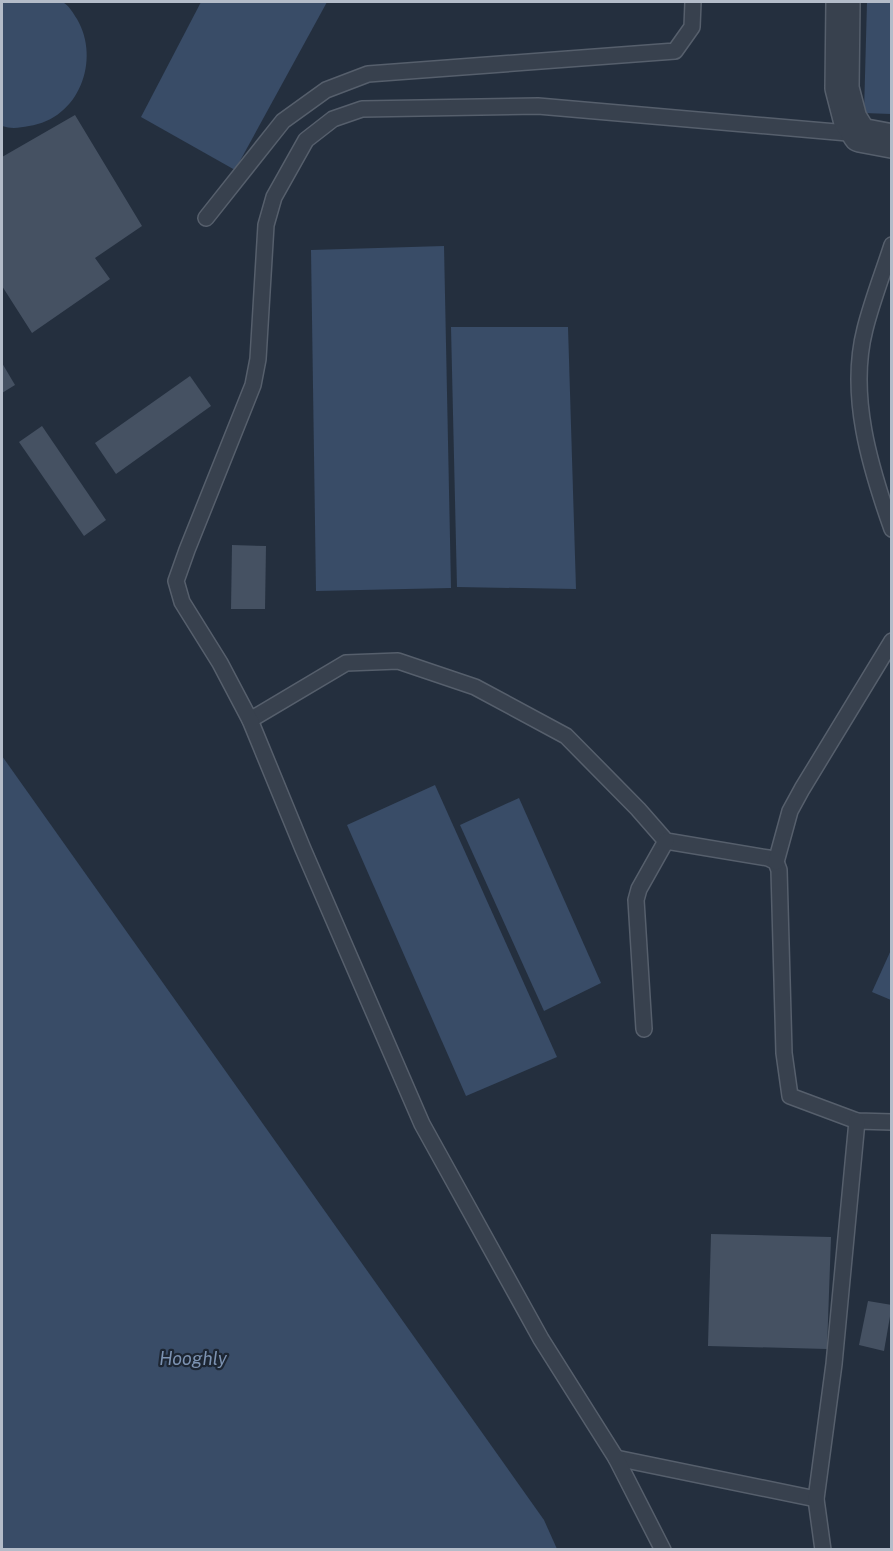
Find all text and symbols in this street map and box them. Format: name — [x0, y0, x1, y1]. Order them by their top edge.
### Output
water label: Hooghly — [159, 1348, 228, 1369]

